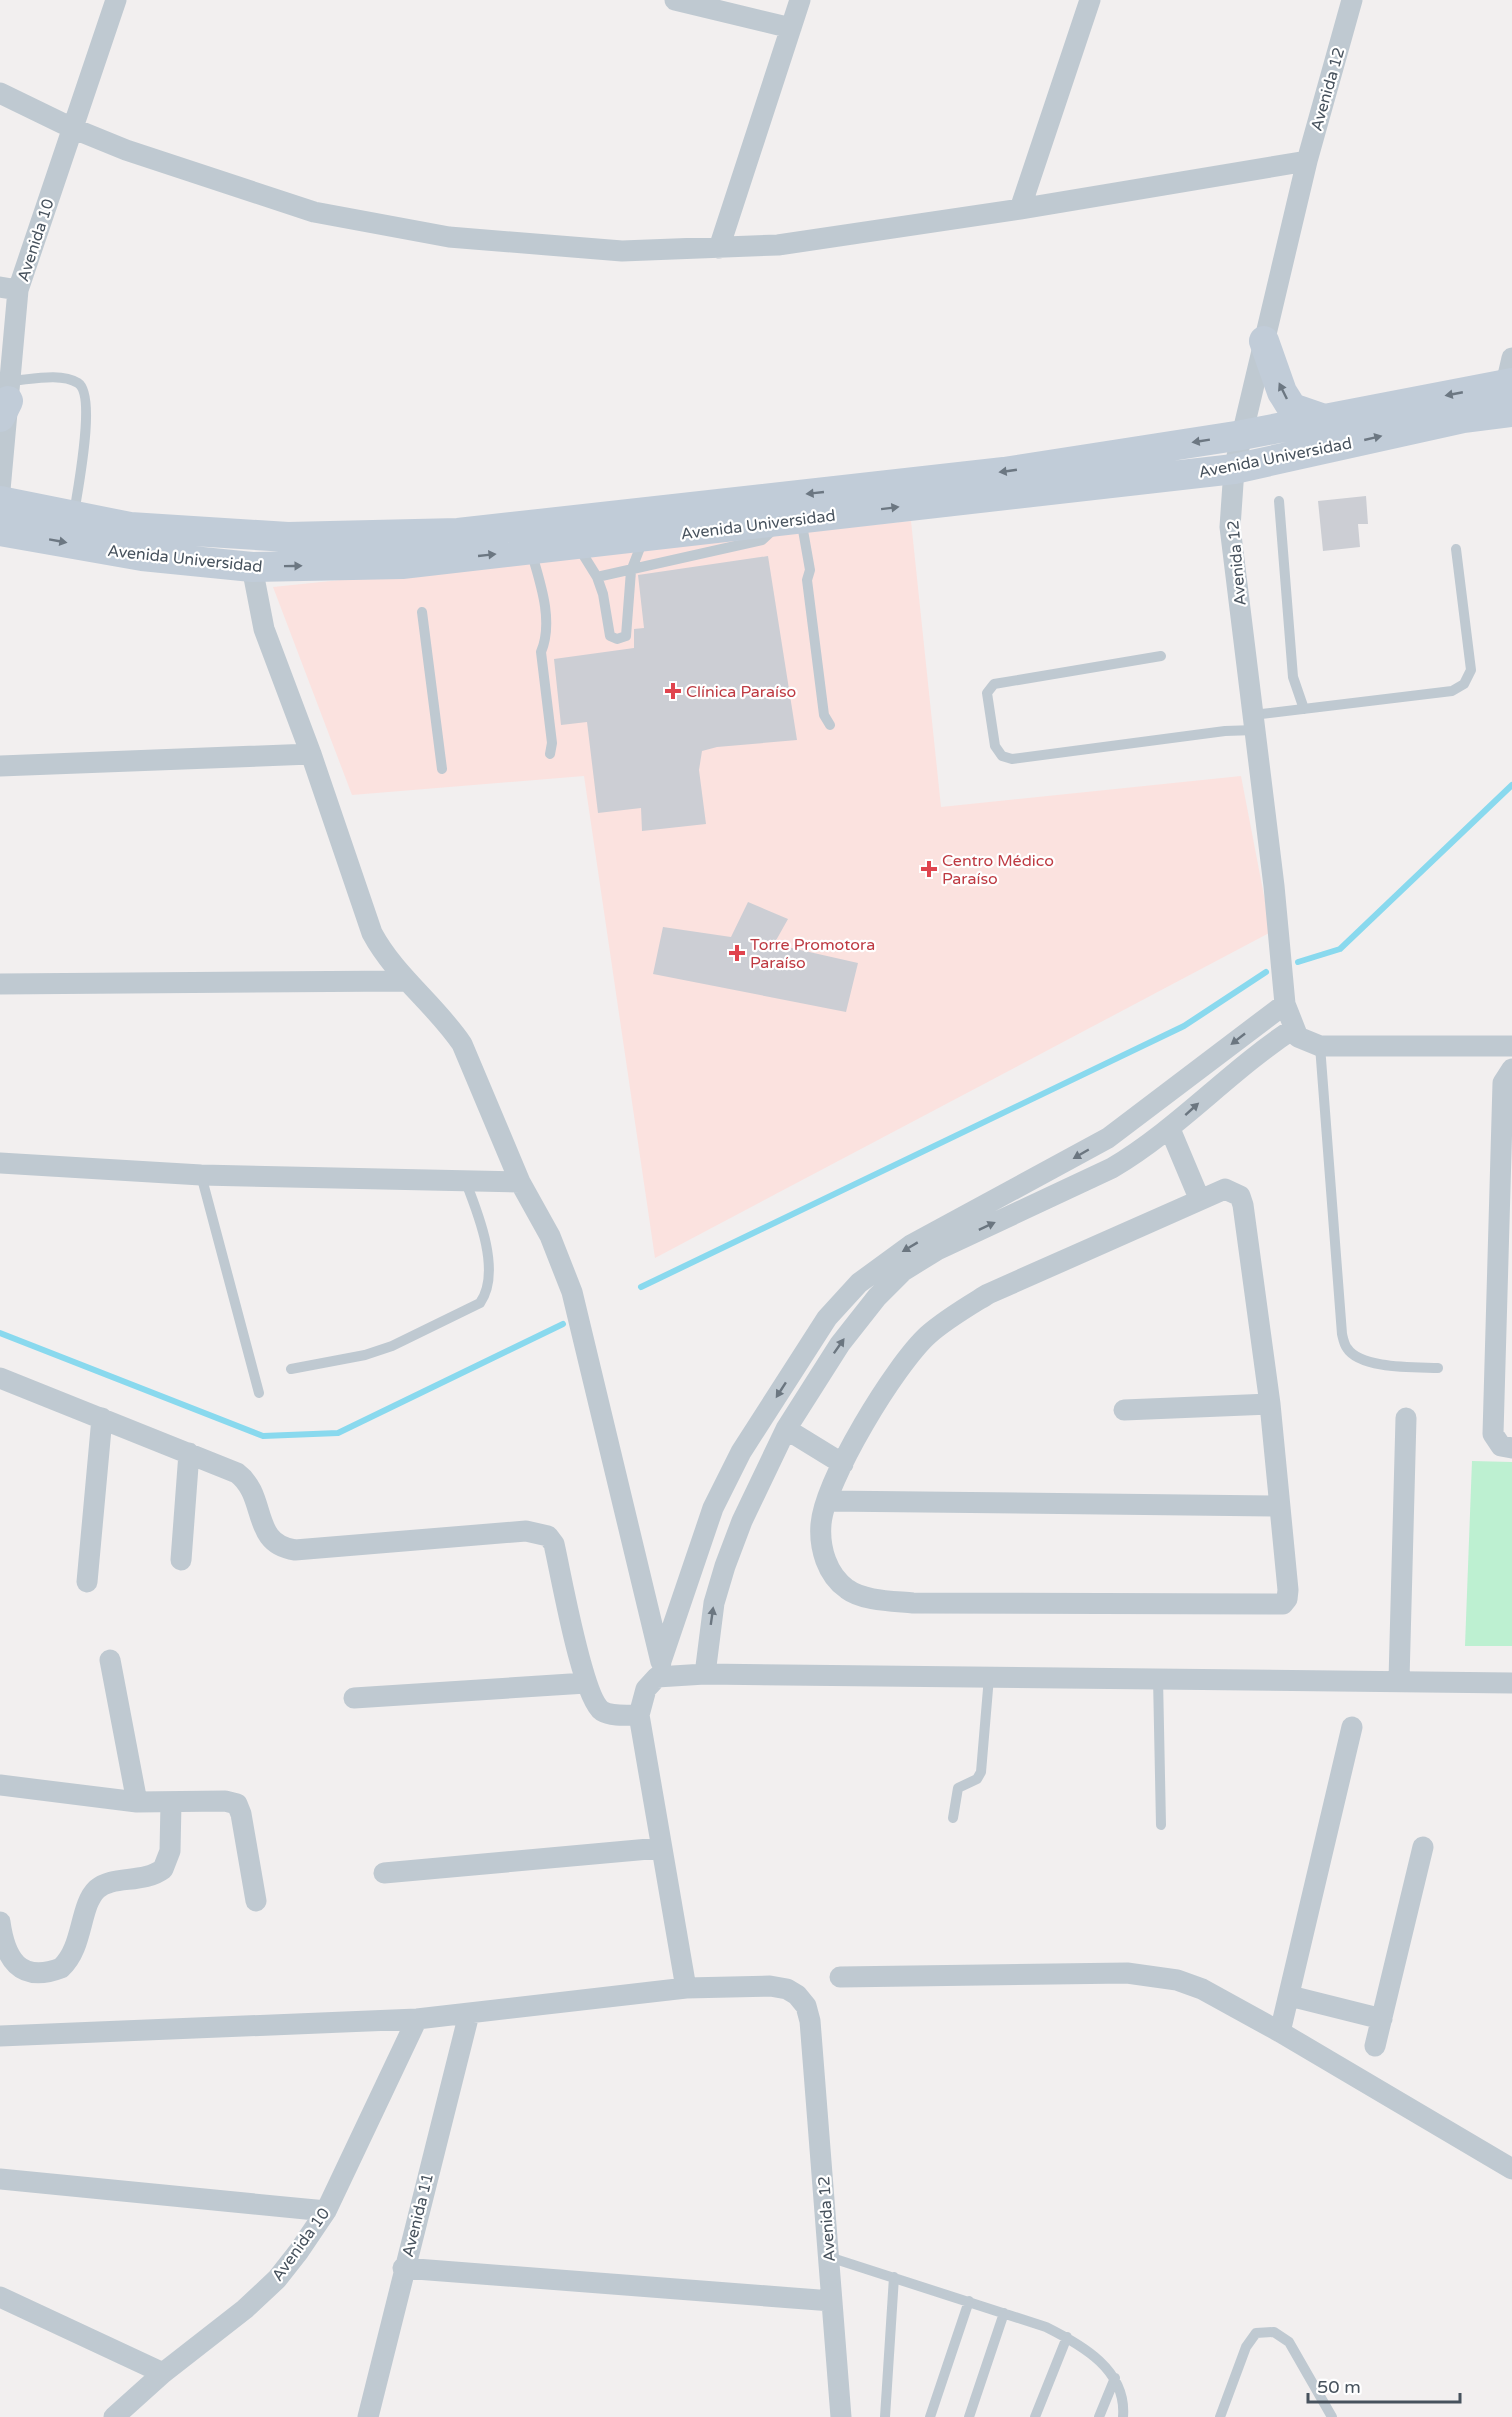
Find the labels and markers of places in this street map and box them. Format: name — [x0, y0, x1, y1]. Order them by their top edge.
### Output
marker: Clínica Paraíso — [664, 682, 682, 700]
place label: Clínica Paraíso — [686, 682, 796, 702]
place label: Centro Médico Paraíso — [942, 851, 1054, 889]
marker: Centro Médico Paraíso — [920, 860, 938, 878]
place label: Torre Promotora Paraíso — [750, 935, 875, 973]
marker: Torre Promotora Paraíso — [728, 944, 746, 962]

